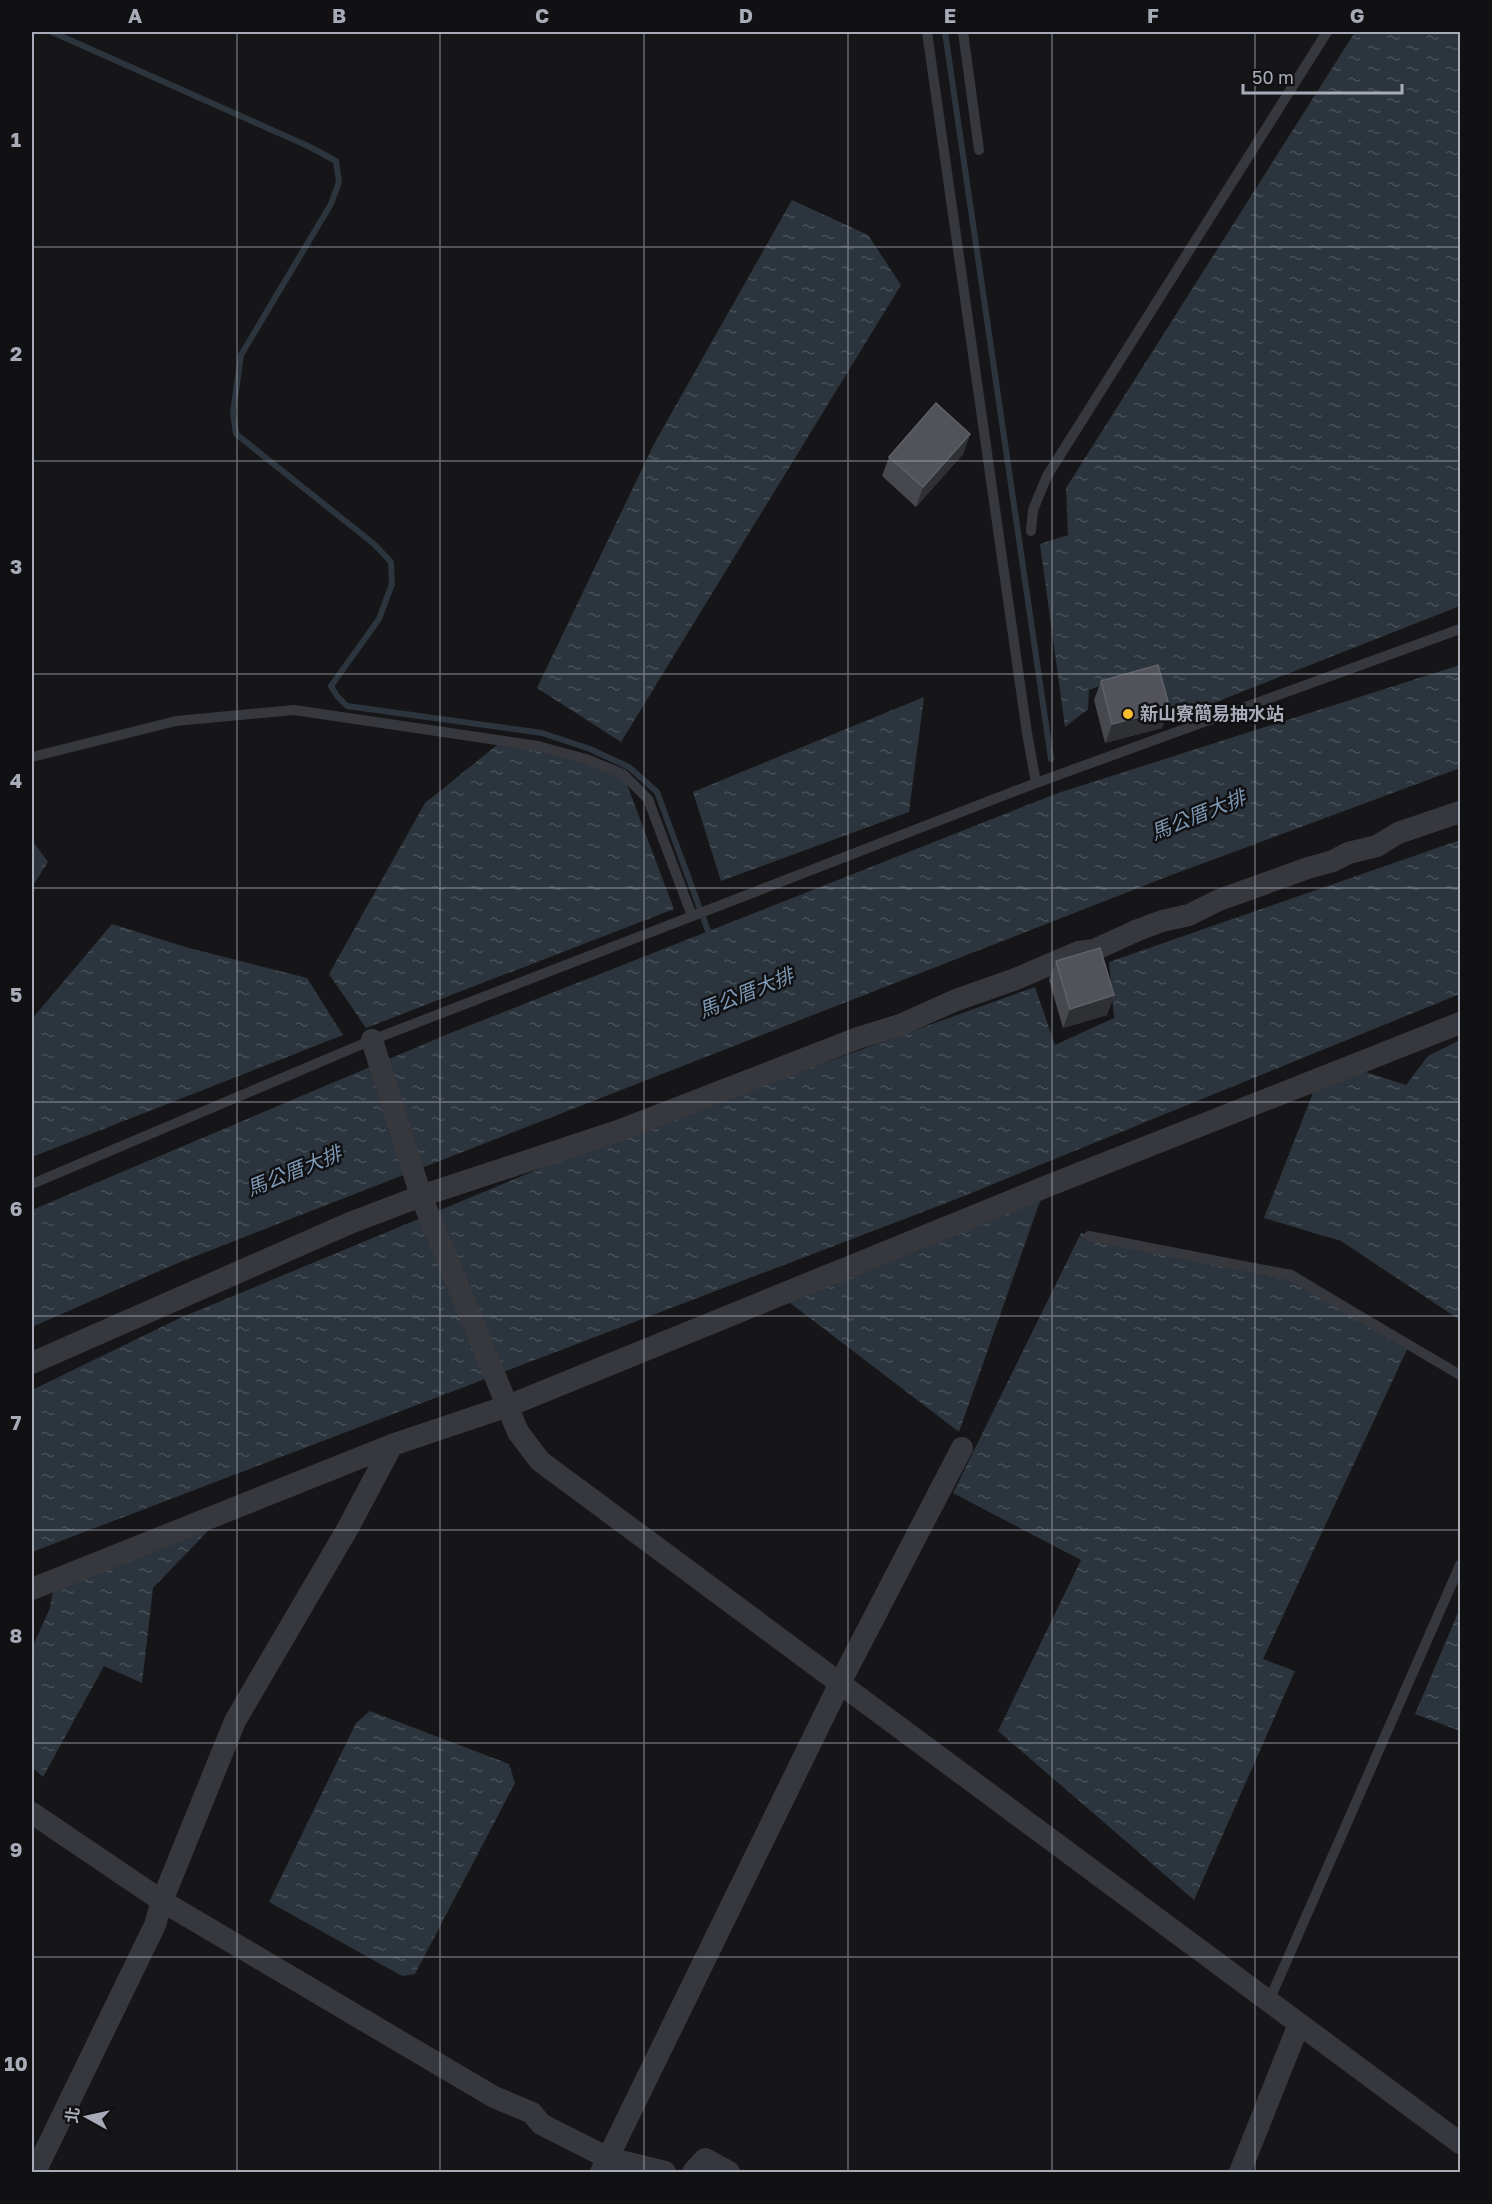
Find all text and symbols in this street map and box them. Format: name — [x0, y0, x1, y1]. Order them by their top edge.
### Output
text: A — [128, 3, 142, 27]
text: B — [332, 3, 346, 27]
text: C — [535, 3, 549, 27]
text: D — [739, 3, 753, 27]
text: E — [944, 3, 956, 27]
text: F — [1147, 3, 1159, 27]
text: G — [1350, 3, 1364, 27]
scale bar — [1243, 57, 1402, 95]
text: 50 m — [1252, 66, 1294, 88]
text: 1 — [11, 127, 21, 151]
text: 2 — [10, 341, 22, 365]
text: 3 — [10, 554, 22, 578]
place label: 新山寮簡易抽水站 — [1140, 702, 1284, 724]
marker: 新山寮簡易抽水站 — [1121, 707, 1135, 721]
text: 4 — [10, 768, 22, 792]
water label: 馬公厝大排 — [1147, 783, 1251, 844]
water label: 馬公厝大排 — [695, 961, 799, 1022]
text: 5 — [10, 982, 22, 1006]
water label: 馬公厝大排 — [243, 1139, 347, 1200]
text: 6 — [10, 1196, 22, 1220]
text: 7 — [11, 1410, 22, 1434]
text: 8 — [10, 1623, 22, 1647]
text: 9 — [10, 1837, 22, 1861]
text: 10 — [4, 2051, 28, 2075]
north arrow — [57, 2087, 117, 2147]
text: 北 — [61, 2106, 83, 2124]

